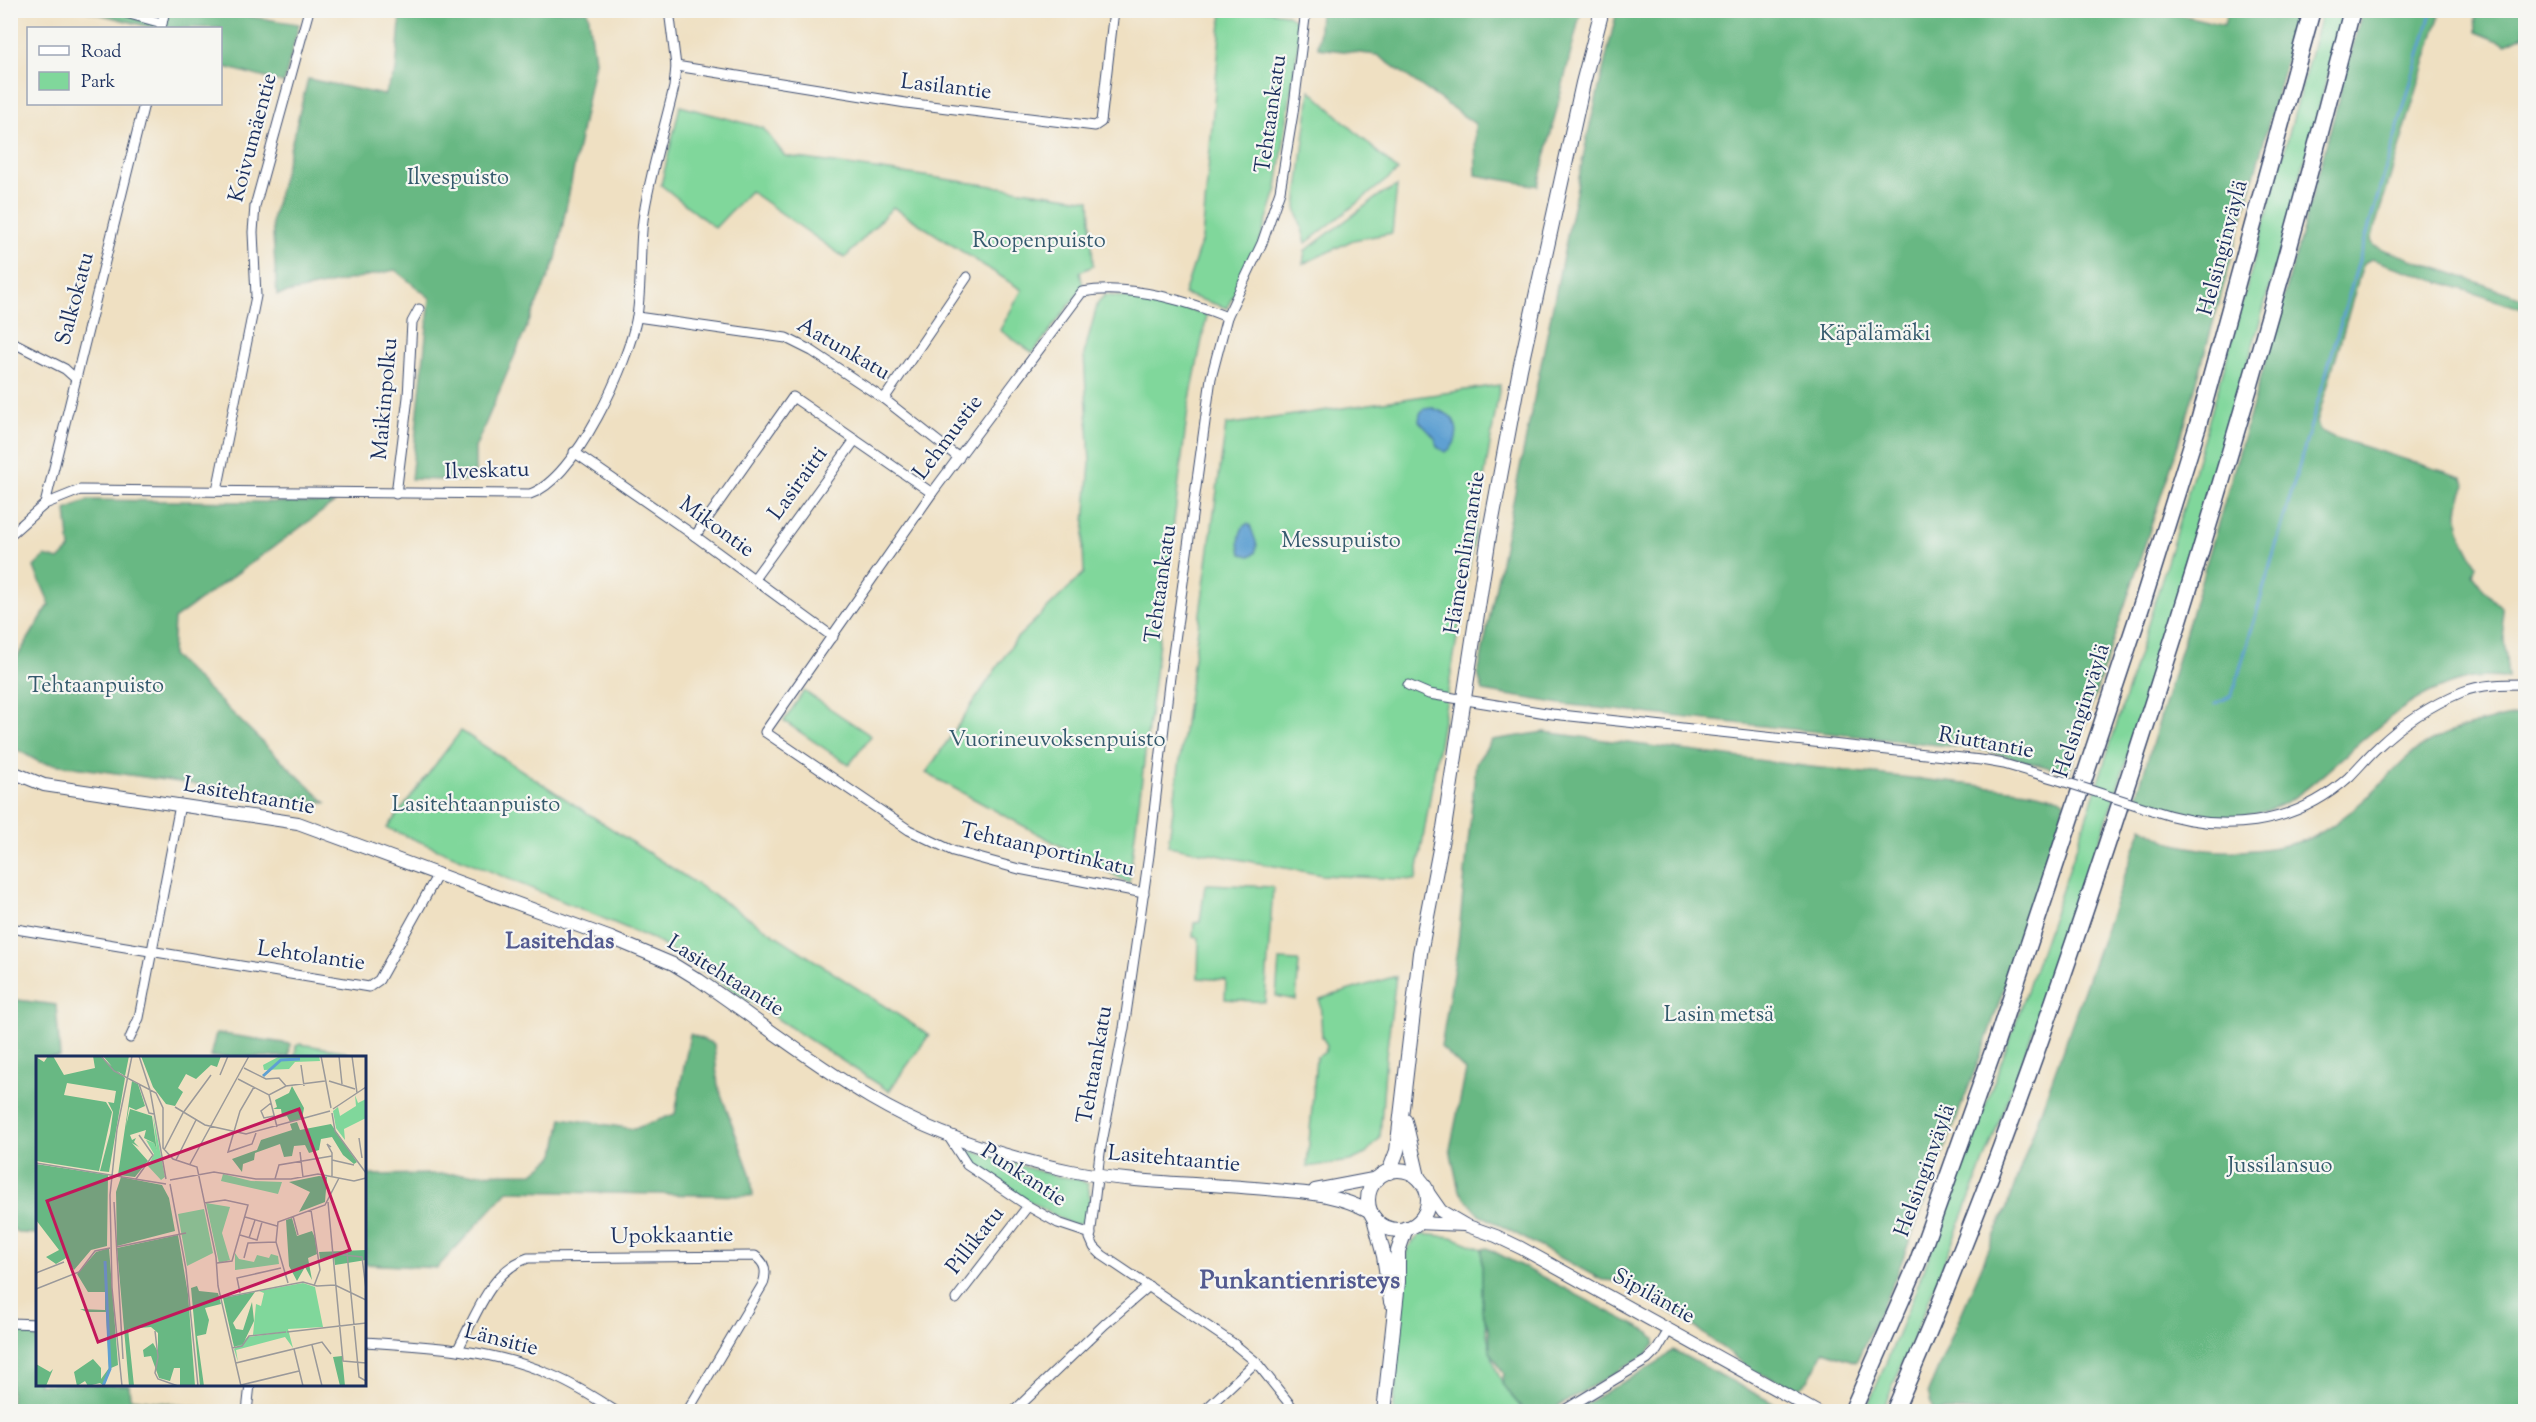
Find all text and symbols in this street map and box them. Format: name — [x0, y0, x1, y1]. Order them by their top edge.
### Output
legend — [27, 27, 222, 105]
text: Road — [81, 40, 121, 66]
street label: Tehtaankatu — [1248, 52, 1296, 175]
street label: Lasilantie — [899, 67, 993, 109]
text: Park — [81, 70, 116, 96]
street label: Koivumäentie — [221, 70, 287, 206]
park label: Ilvespuisto — [407, 163, 509, 195]
street label: Helsinginväylä — [2191, 177, 2257, 319]
park label: Roopenpuisto — [972, 226, 1106, 258]
street label: Salkokatu — [48, 249, 104, 349]
street label: Aatunkatu — [790, 310, 896, 390]
park label: Käpälämäki — [1819, 319, 1931, 351]
street label: Maikinpolku — [365, 336, 407, 461]
street label: Lehmustie — [906, 389, 992, 487]
street label: Lasiraitti — [761, 441, 837, 527]
street label: Ilveskatu — [444, 455, 530, 489]
street label: Hämeenlinnantie — [1437, 469, 1495, 637]
street label: Mikontie — [671, 490, 761, 566]
street label: Tehtaankatu — [1138, 522, 1186, 645]
park label: Messupuisto — [1281, 526, 1401, 558]
street label: Helsinginväylä — [2046, 640, 2120, 782]
park label: Tehtaanpuisto — [28, 671, 164, 703]
street label: Riuttantie — [1936, 720, 2036, 768]
park label: Vuorineuvoksenpuisto — [948, 725, 1166, 757]
street label: Lasitehtaantie — [181, 770, 317, 824]
park label: Lasitehtaanpuisto — [392, 790, 560, 822]
street label: Tehtaanportinkatu — [957, 815, 1138, 887]
district label: Lasitehdas — [506, 925, 614, 959]
street label: Lasitehtaantie — [660, 928, 790, 1026]
street label: Lehtolantie — [255, 934, 367, 980]
park label: Lasin metsä — [1664, 1000, 1774, 1032]
street label: Tehtaankatu — [1070, 1003, 1122, 1127]
inset map — [36, 1056, 366, 1386]
street label: Helsinginväylä — [1887, 1100, 1965, 1242]
street label: Punkantie — [974, 1136, 1072, 1216]
street label: Lasitehtaantie — [1106, 1138, 1242, 1182]
park label: Jussilansuo — [2226, 1151, 2333, 1183]
street label: Pillikatu — [939, 1200, 1013, 1282]
street label: Upokkaantie — [610, 1220, 734, 1254]
street label: Sipiläntie — [1606, 1261, 1700, 1333]
district label: Punkantienristeys — [1200, 1263, 1400, 1300]
street label: Länsitie — [461, 1316, 541, 1366]

